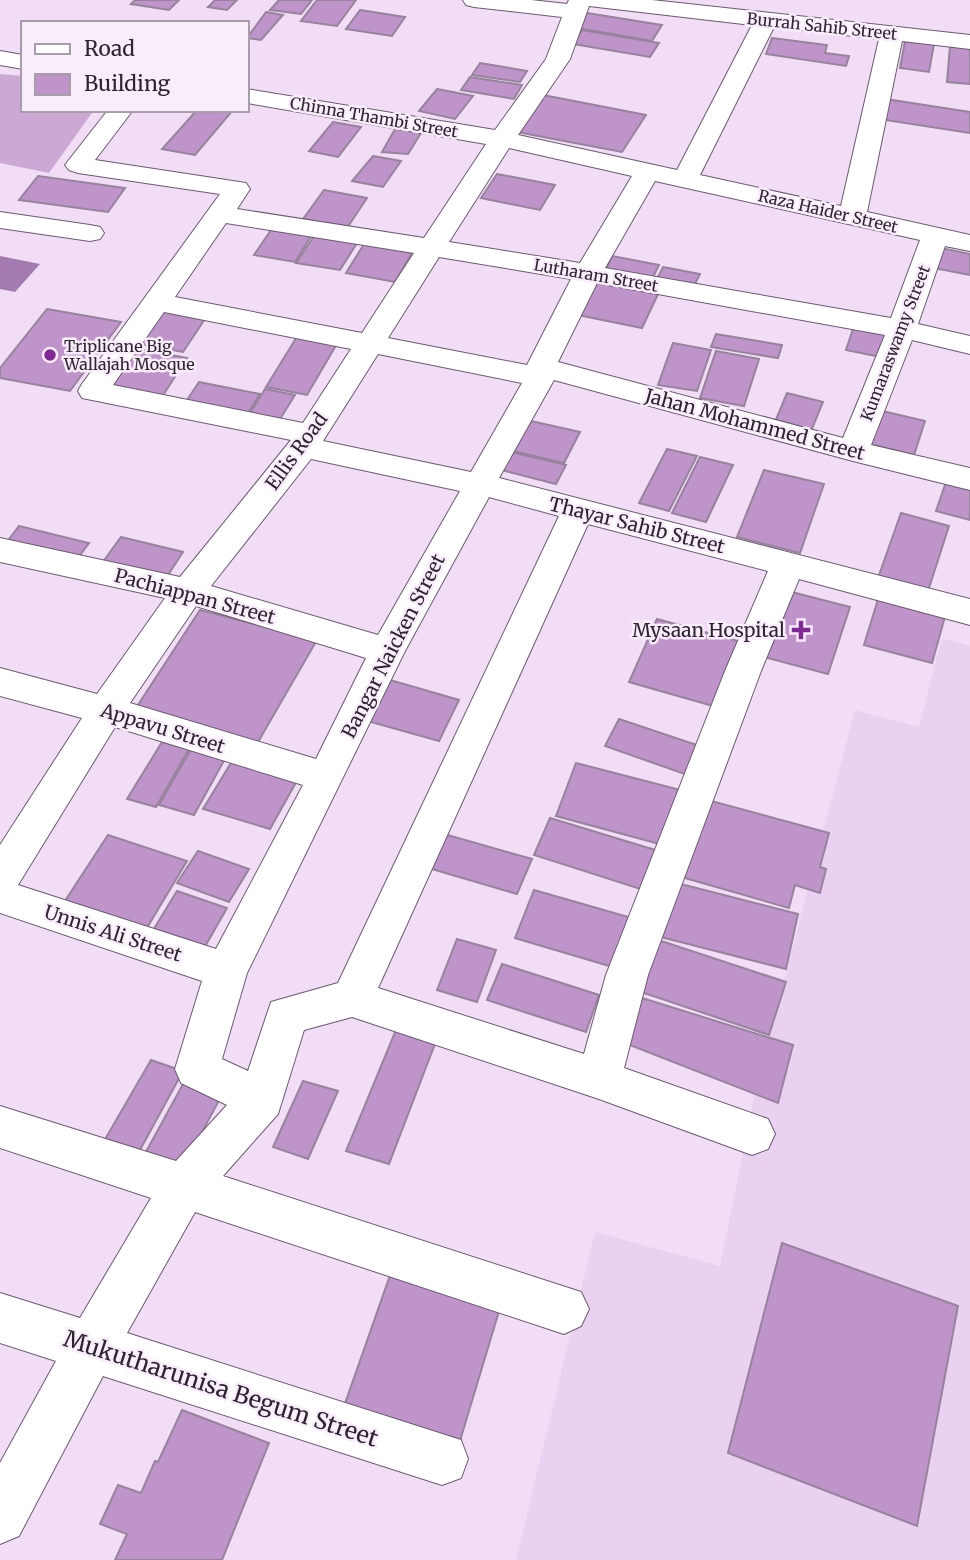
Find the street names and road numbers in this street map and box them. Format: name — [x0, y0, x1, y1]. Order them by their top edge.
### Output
street label: Burrah Sahib Street — [746, 8, 899, 44]
street label: Chinna Thambi Street — [289, 92, 460, 142]
street label: Raza Haider Street — [756, 185, 900, 237]
street label: Lutharam Street — [532, 254, 660, 296]
street label: Kumaraswamy Street — [856, 262, 934, 424]
street label: Jahan Mohammed Street — [641, 383, 868, 465]
street label: Ellis Road — [260, 407, 332, 495]
street label: Thayar Sahib Street — [547, 492, 728, 559]
street label: Bangar Naicken Street — [336, 549, 450, 742]
street label: Pachiappan Street — [112, 563, 279, 629]
street label: Appavu Street — [97, 697, 229, 758]
street label: Unnis Ali Street — [41, 899, 185, 967]
street label: Mukutharunisa Begum Street — [60, 1323, 382, 1453]

